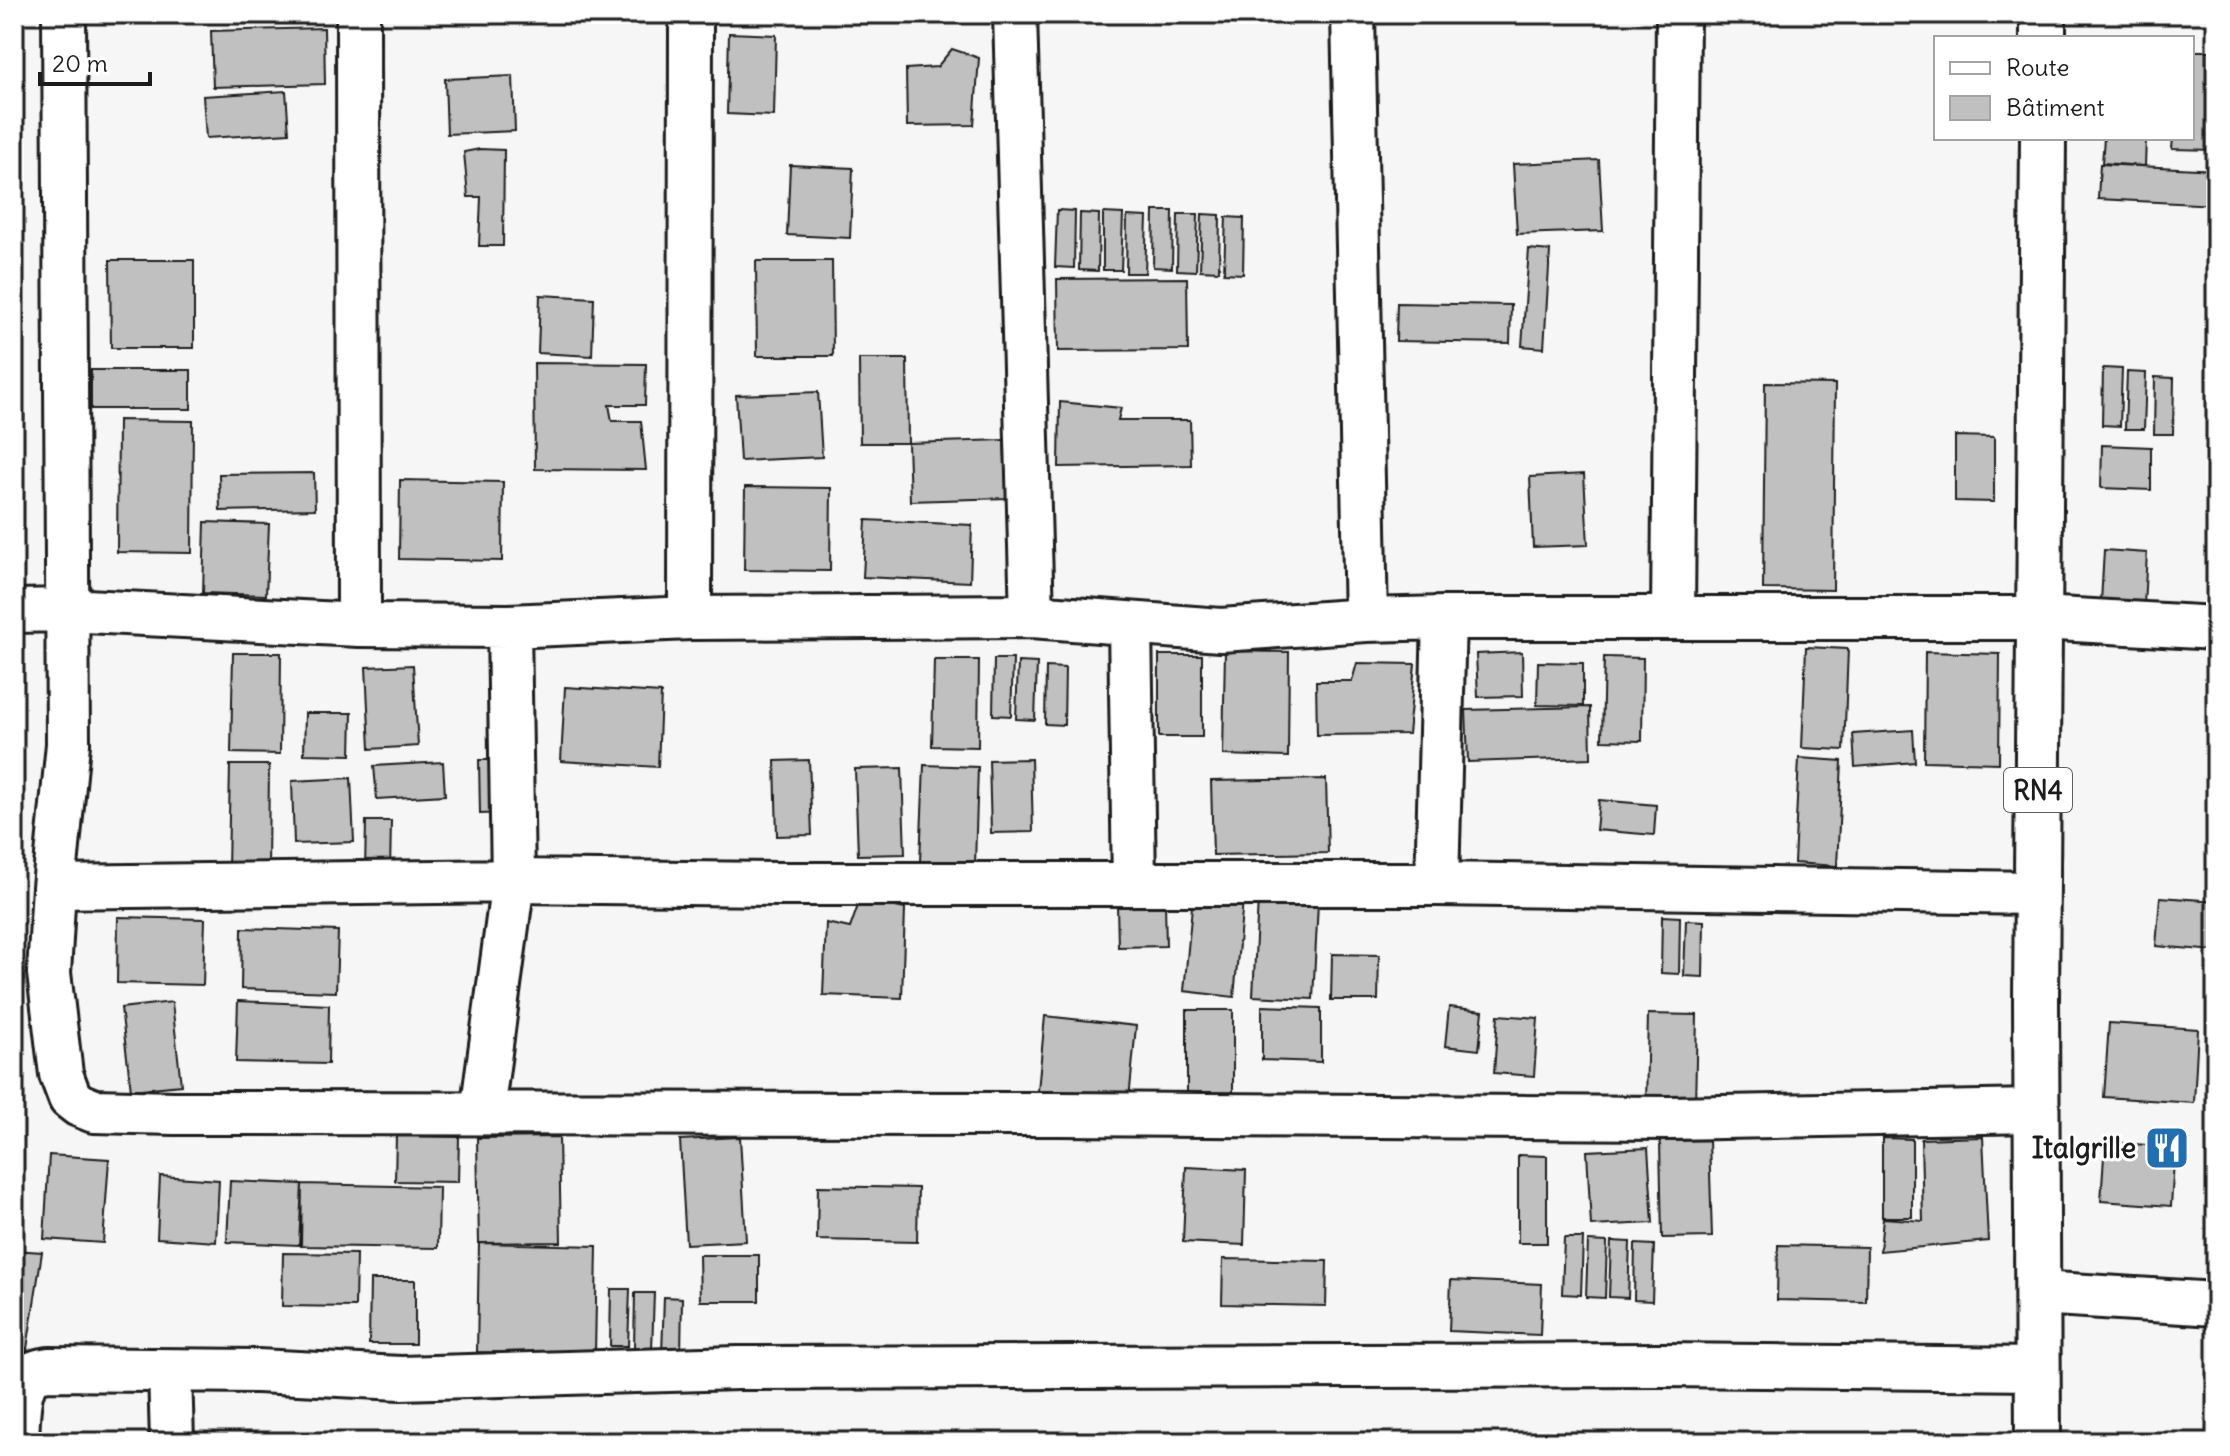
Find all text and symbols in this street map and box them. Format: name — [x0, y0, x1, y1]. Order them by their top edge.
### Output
scale bar — [40, 36, 150, 86]
legend — [1934, 36, 2194, 140]
text: 20 m — [52, 48, 108, 78]
text: Route — [2006, 52, 2069, 82]
text: Bâtiment — [2006, 92, 2105, 122]
road number: RN4 — [2004, 768, 2072, 812]
restaurant icon: Italgrille — [2143, 1124, 2191, 1172]
place label: Italgrille — [2032, 1130, 2136, 1166]

